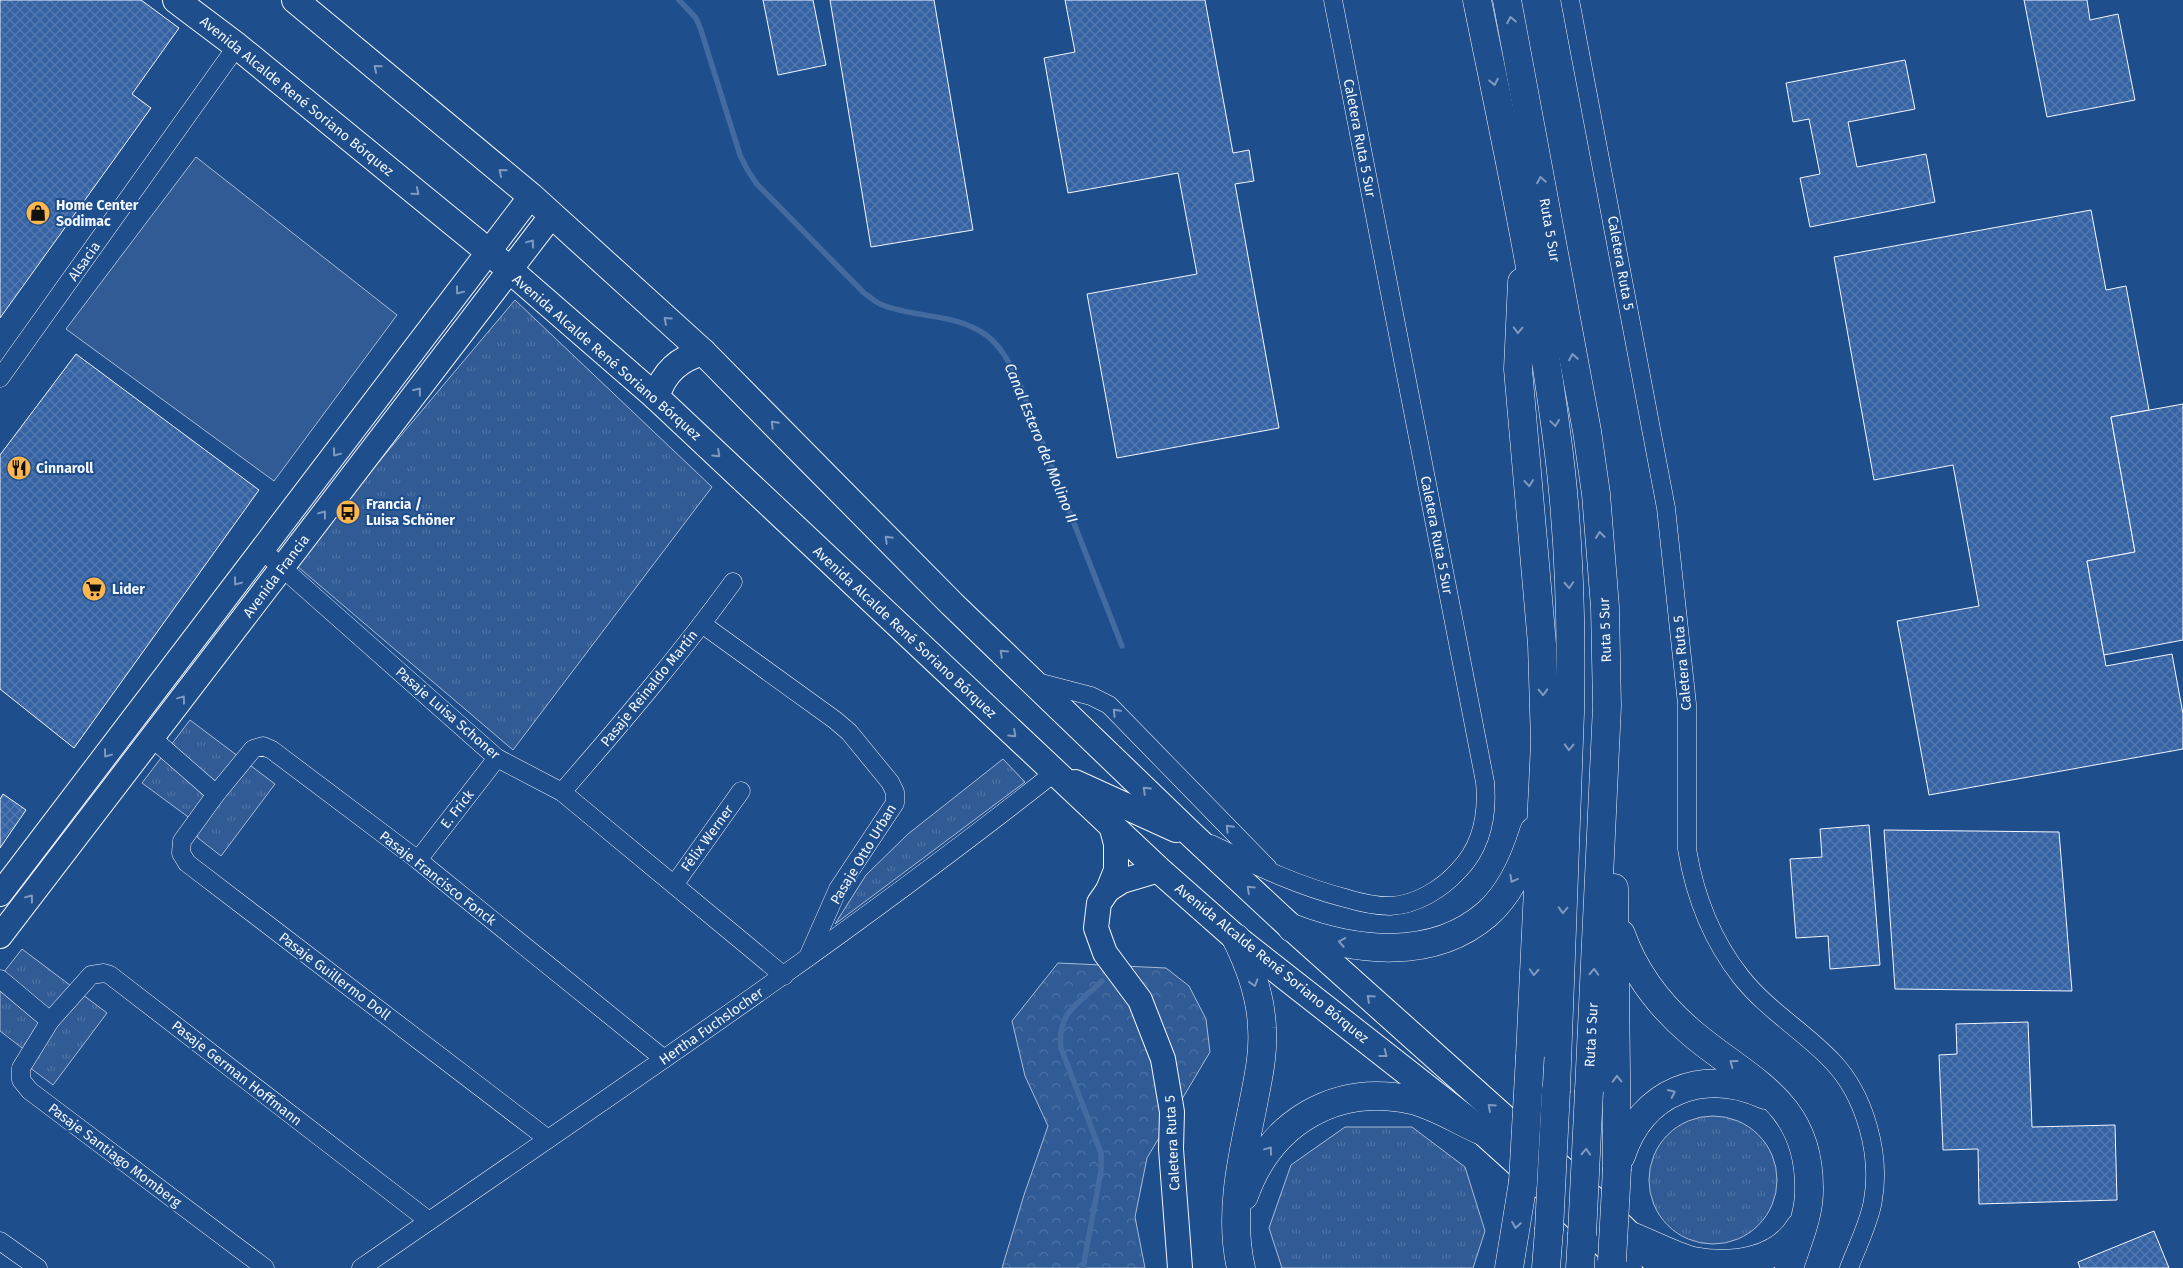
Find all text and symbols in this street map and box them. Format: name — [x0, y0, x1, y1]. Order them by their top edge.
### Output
street label: Avenida Alcalde René Soriano Bórquez — [196, 13, 397, 180]
one-way arrow — [1507, 16, 1517, 25]
one-way arrow — [374, 66, 383, 74]
street label: Caletera Ruta 5 Sur — [1340, 77, 1379, 199]
one-way arrow — [1488, 78, 1498, 87]
one-way arrow — [499, 169, 508, 177]
one-way arrow — [1536, 176, 1547, 185]
one-way arrow — [411, 187, 420, 196]
place label: Home Center Sodimac — [56, 197, 139, 230]
street label: Ruta 5 Sur — [1536, 197, 1564, 264]
shop icon: Home Center Sodimac — [25, 200, 51, 226]
street label: Caletera Ruta 5 — [1604, 215, 1637, 312]
street label: Alsacia — [65, 238, 104, 284]
one-way arrow — [525, 239, 534, 249]
street label: Avenida Alcalde René Soriano Bórquez — [509, 271, 704, 444]
one-way arrow — [457, 285, 465, 294]
one-way arrow — [664, 317, 673, 326]
one-way arrow — [1513, 326, 1524, 334]
one-way arrow — [1569, 353, 1579, 362]
water label: Canal Estero del Molino II — [1001, 360, 1081, 526]
one-way arrow — [412, 387, 421, 397]
one-way arrow — [1549, 419, 1560, 427]
one-way arrow — [771, 420, 780, 429]
one-way arrow — [333, 447, 342, 457]
one-way arrow — [711, 448, 720, 457]
restaurant icon: Cinnaroll — [6, 455, 32, 481]
place label: Cinnaroll — [36, 460, 94, 477]
street label: Caletera Ruta 5 Sur — [1417, 474, 1456, 596]
one-way arrow — [1523, 479, 1534, 487]
place label: Francia / Luisa Schöner — [366, 496, 455, 529]
bus stop icon: Francia / Luisa Schöner — [335, 499, 361, 525]
one-way arrow — [317, 510, 326, 520]
street label: Avenida Francia — [240, 531, 313, 621]
one-way arrow — [1595, 531, 1606, 539]
one-way arrow — [885, 536, 894, 545]
street label: Avenida Alcalde René Soriano Bórquez — [810, 543, 1000, 722]
supermarket icon: Lider — [81, 576, 107, 602]
one-way arrow — [235, 576, 243, 585]
place label: Lider — [112, 581, 145, 598]
one-way arrow — [1564, 581, 1575, 589]
street label: Ruta 5 Sur — [1596, 597, 1615, 663]
street label: Caletera Ruta 5 — [1670, 615, 1695, 711]
street label: Pasaje Reinaldo Martín — [597, 627, 702, 750]
one-way arrow — [1000, 650, 1009, 659]
street label: Pasaje Luisa Schoner — [392, 663, 504, 764]
one-way arrow — [1538, 689, 1549, 697]
one-way arrow — [176, 696, 184, 705]
one-way arrow — [1113, 708, 1122, 717]
one-way arrow — [1007, 728, 1016, 737]
one-way arrow — [1564, 744, 1574, 751]
one-way arrow — [105, 748, 113, 757]
street label: E. Frick — [437, 786, 478, 832]
one-way arrow — [1142, 787, 1151, 796]
street label: Félix Werner — [678, 801, 738, 875]
street label: Pasaje Otto Urban — [827, 801, 900, 908]
one-way arrow — [1226, 825, 1235, 834]
street label: Pasaje Francisco Fonck — [376, 828, 500, 930]
one-way arrow — [1509, 874, 1519, 883]
street label: Avenida Alcalde René Soriano Bórquez — [1171, 880, 1372, 1047]
one-way arrow — [1247, 886, 1256, 895]
one-way arrow — [24, 895, 32, 904]
one-way arrow — [1557, 906, 1568, 914]
street label: Pasaje Guillermo Doll — [276, 929, 394, 1024]
one-way arrow — [1337, 938, 1346, 948]
one-way arrow — [1529, 968, 1540, 976]
one-way arrow — [1589, 968, 1600, 976]
one-way arrow — [1249, 978, 1259, 986]
street label: Hertha Fuchslocher — [656, 984, 767, 1069]
one-way arrow — [1367, 995, 1376, 1004]
street label: Ruta 5 Sur — [1581, 1002, 1602, 1068]
street label: Pasaje German Hoffmann — [168, 1017, 305, 1129]
one-way arrow — [1378, 1049, 1387, 1057]
one-way arrow — [1729, 1060, 1739, 1069]
one-way arrow — [1612, 1075, 1622, 1082]
one-way arrow — [1667, 1089, 1676, 1099]
street label: Caletera Ruta 5 — [1162, 1095, 1183, 1191]
street label: Pasaje Santiago Momberg — [45, 1100, 185, 1211]
one-way arrow — [1488, 1103, 1497, 1112]
one-way arrow — [1263, 1146, 1272, 1156]
one-way arrow — [1581, 1147, 1591, 1155]
one-way arrow — [1511, 1221, 1522, 1229]

